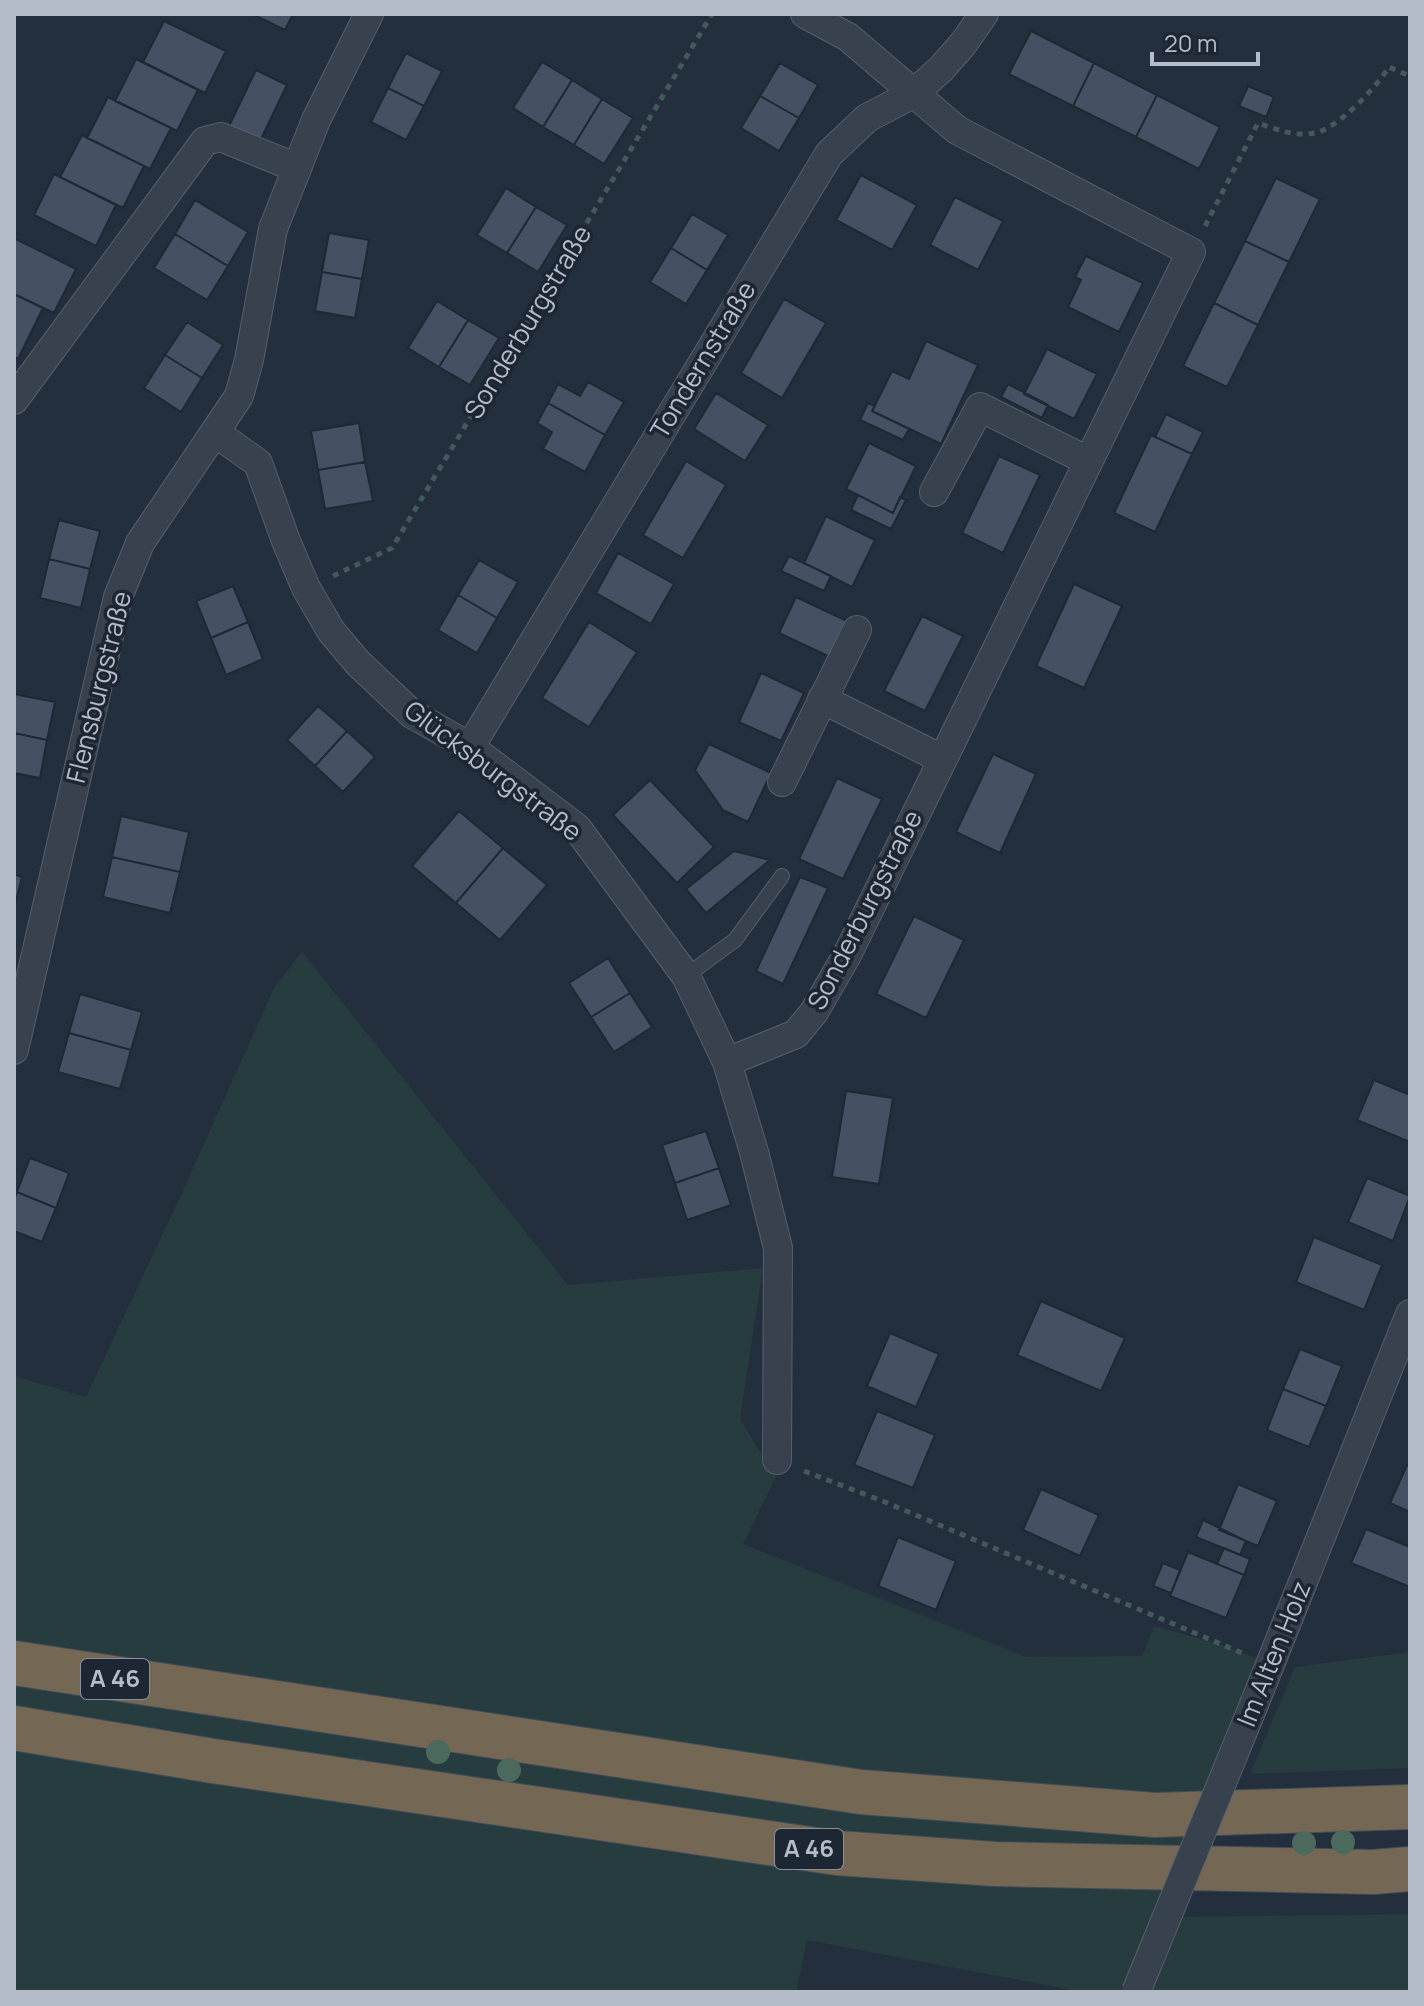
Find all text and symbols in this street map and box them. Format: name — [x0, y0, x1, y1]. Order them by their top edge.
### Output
scale bar — [1152, 16, 1258, 66]
text: 20 m — [1164, 26, 1217, 59]
street label: Sonderburgstraße — [455, 218, 599, 425]
street label: Tondernstraße — [641, 274, 763, 445]
street label: Flensburgstraße — [57, 587, 139, 786]
street label: Glücksburgstraße — [397, 692, 590, 849]
street label: Sonderburgstraße — [798, 803, 930, 1016]
street label: Im Alten Holz — [1227, 1575, 1319, 1732]
road number: A 46 — [81, 1659, 149, 1699]
road number: A 46 — [775, 1829, 843, 1869]

